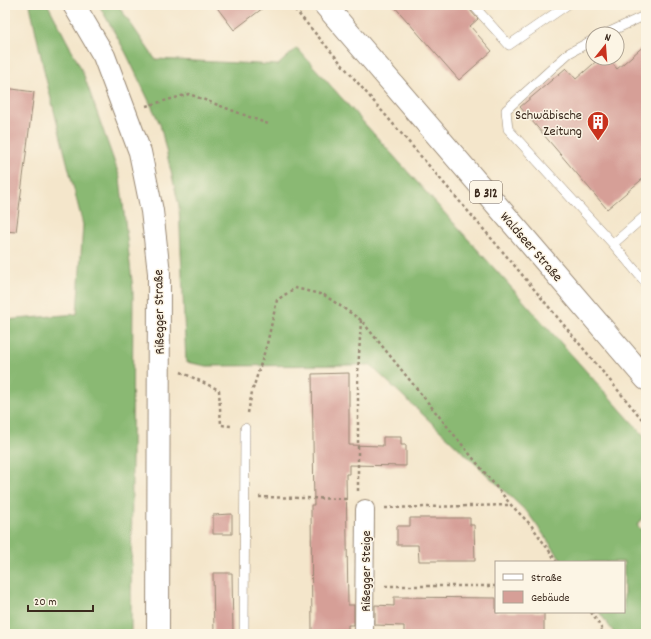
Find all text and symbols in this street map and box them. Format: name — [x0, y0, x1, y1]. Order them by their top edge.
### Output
north arrow — [585, 26, 625, 66]
text: N — [602, 30, 613, 47]
place label: Schwäbische Zeitung — [515, 106, 582, 142]
building icon: Schwäbische Zeitung — [585, 109, 611, 142]
road number: B 312 — [470, 181, 502, 203]
street label: Waldseer Straße — [494, 208, 567, 287]
street label: Rißegger Straße — [149, 269, 171, 355]
street label: Rißegger Steige — [357, 530, 377, 612]
legend — [495, 561, 625, 613]
text: Straße — [531, 570, 562, 587]
scale bar — [28, 587, 93, 613]
text: Gebäude — [531, 590, 570, 607]
text: 20 m — [34, 594, 57, 611]

